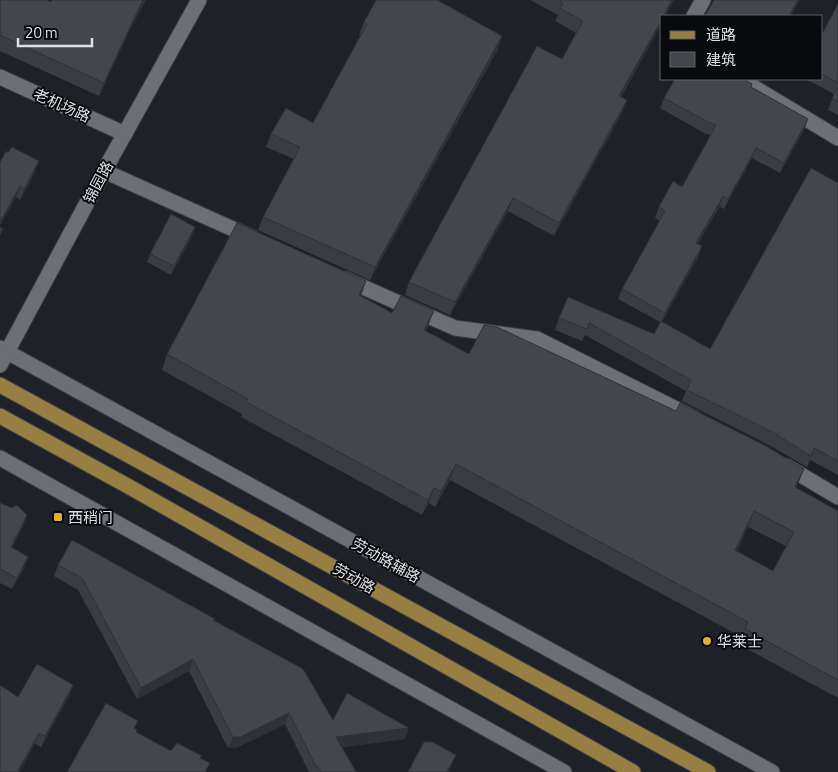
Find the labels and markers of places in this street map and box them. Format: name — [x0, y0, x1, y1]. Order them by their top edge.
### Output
place label: 西稍门 — [68, 506, 113, 529]
marker: 西稍门 — [52, 511, 64, 523]
place label: 华莱士 — [717, 630, 762, 653]
marker: 华莱士 — [701, 635, 713, 647]

